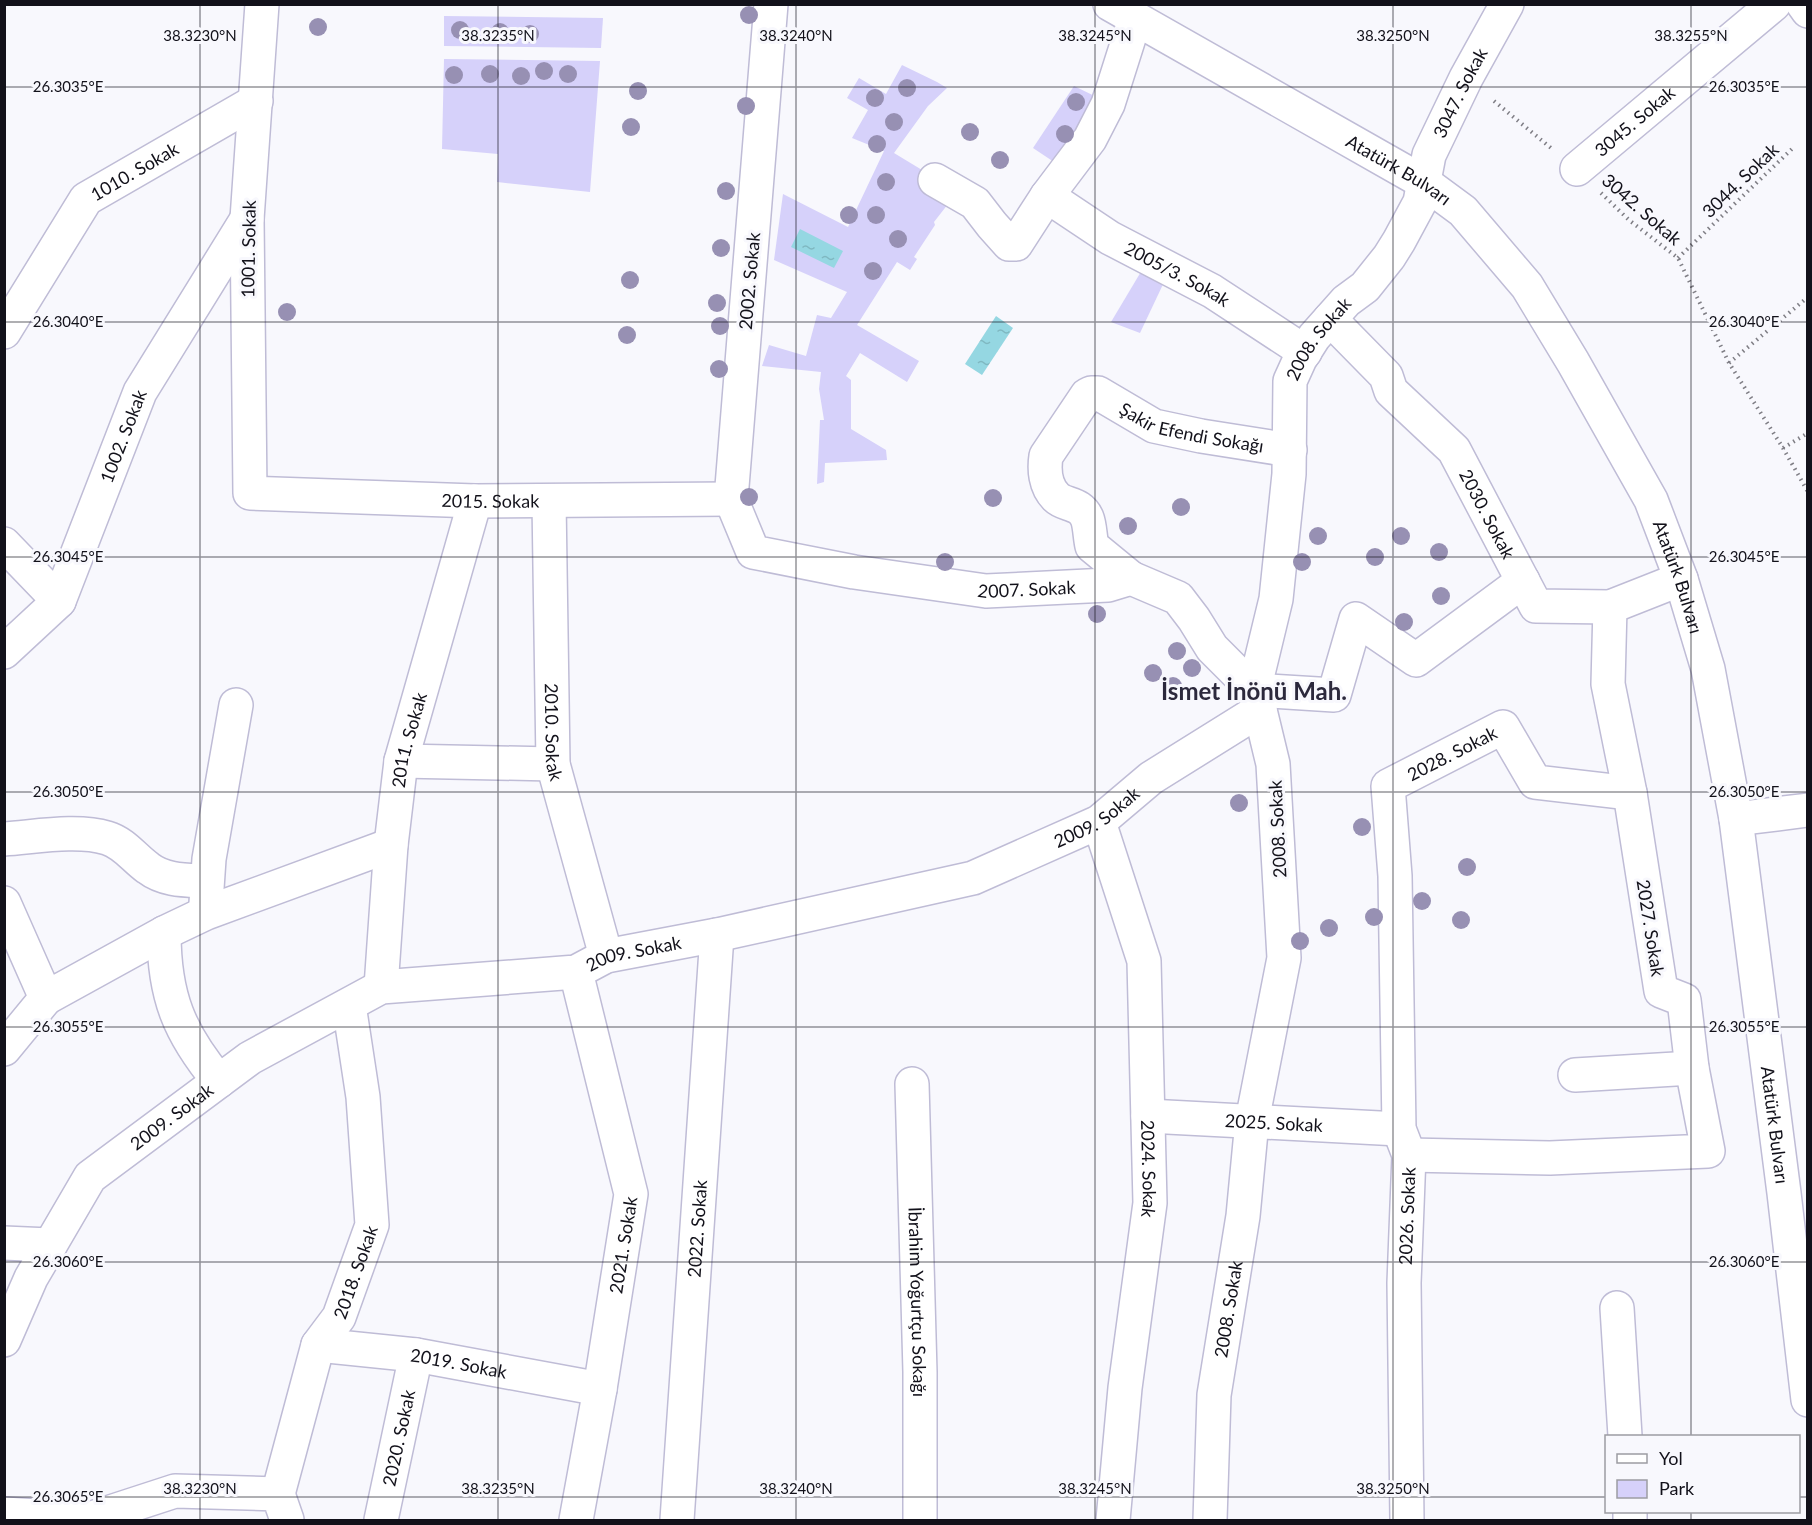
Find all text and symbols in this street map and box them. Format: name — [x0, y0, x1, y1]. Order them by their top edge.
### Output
text: 38.3230°N — [163, 26, 237, 44]
text: 38.3235°N — [461, 26, 535, 44]
text: 38.3240°N — [759, 26, 833, 44]
text: 38.3245°N — [1058, 26, 1132, 44]
text: 38.3250°N — [1356, 26, 1430, 44]
text: 38.3255°N — [1654, 26, 1728, 44]
street label: 3047. Sokak — [1428, 43, 1492, 141]
text: 26.3035°E — [33, 77, 103, 95]
text: 26.3035°E — [1709, 77, 1779, 95]
street label: 3045. Sokak — [1590, 80, 1680, 161]
street label: Atatürk Bulvarı — [1343, 130, 1456, 210]
street label: 1010. Sokak — [86, 137, 183, 205]
street label: 3044. Sokak — [1697, 138, 1783, 222]
street label: 3042. Sokak — [1598, 169, 1687, 250]
street label: 1001. Sokak — [236, 199, 260, 298]
street label: 2002. Sokak — [734, 230, 764, 331]
street label: 2005/3. Sokak — [1121, 237, 1235, 311]
street label: 2008. Sokak — [1281, 292, 1356, 384]
text: 26.3040°E — [33, 312, 103, 330]
text: 26.3040°E — [1709, 312, 1779, 330]
street label: 1002. Sokak — [95, 386, 151, 486]
street label: Şakir Efendi Sokağı — [1116, 397, 1265, 457]
street label: 2030. Sokak — [1455, 465, 1520, 563]
street label: 2015. Sokak — [441, 489, 540, 512]
street label: Atatürk Bulvarı — [1649, 517, 1708, 636]
text: 26.3045°E — [33, 547, 103, 565]
text: 26.3045°E — [1709, 547, 1779, 565]
street label: 2007. Sokak — [976, 576, 1077, 602]
district label: İsmet İnönü Mah. — [1161, 676, 1347, 705]
street label: 2010. Sokak — [541, 683, 568, 784]
street label: 2011. Sokak — [387, 689, 431, 789]
street label: 2028. Sokak — [1403, 721, 1501, 785]
street label: 2008. Sokak — [1263, 779, 1291, 878]
street label: 2009. Sokak — [1050, 781, 1144, 852]
text: 26.3050°E — [33, 782, 103, 800]
text: 26.3050°E — [1709, 782, 1779, 800]
street label: 2027. Sokak — [1632, 878, 1670, 979]
street label: 2009. Sokak — [582, 931, 684, 976]
text: 26.3055°E — [33, 1017, 103, 1035]
text: 26.3055°E — [1709, 1017, 1779, 1035]
street label: Atatürk Bulvarı — [1757, 1065, 1794, 1185]
street label: 2009. Sokak — [126, 1078, 218, 1155]
street label: 2025. Sokak — [1224, 1109, 1324, 1136]
street label: 2024. Sokak — [1137, 1120, 1161, 1220]
street label: 2026. Sokak — [1394, 1166, 1420, 1265]
street label: 2022. Sokak — [683, 1178, 711, 1278]
street label: 2021. Sokak — [604, 1194, 642, 1295]
street label: İbrahim Yoğurtçu Sokağı — [904, 1206, 931, 1397]
street label: 2018. Sokak — [328, 1222, 382, 1322]
text: 26.3060°E — [33, 1252, 103, 1270]
text: 26.3060°E — [1709, 1252, 1779, 1270]
street label: 2008. Sokak — [1209, 1258, 1247, 1359]
street label: 2019. Sokak — [409, 1344, 510, 1383]
street label: 2020. Sokak — [378, 1387, 420, 1488]
legend — [1605, 1435, 1800, 1513]
text: Yol — [1659, 1447, 1683, 1469]
text: Park — [1659, 1477, 1695, 1499]
text: 38.3230°N — [163, 1479, 237, 1497]
text: 38.3235°N — [461, 1479, 535, 1497]
text: 38.3240°N — [759, 1479, 833, 1497]
text: 38.3245°N — [1058, 1479, 1132, 1497]
text: 38.3250°N — [1356, 1479, 1430, 1497]
text: 26.3065°E — [33, 1487, 103, 1505]

